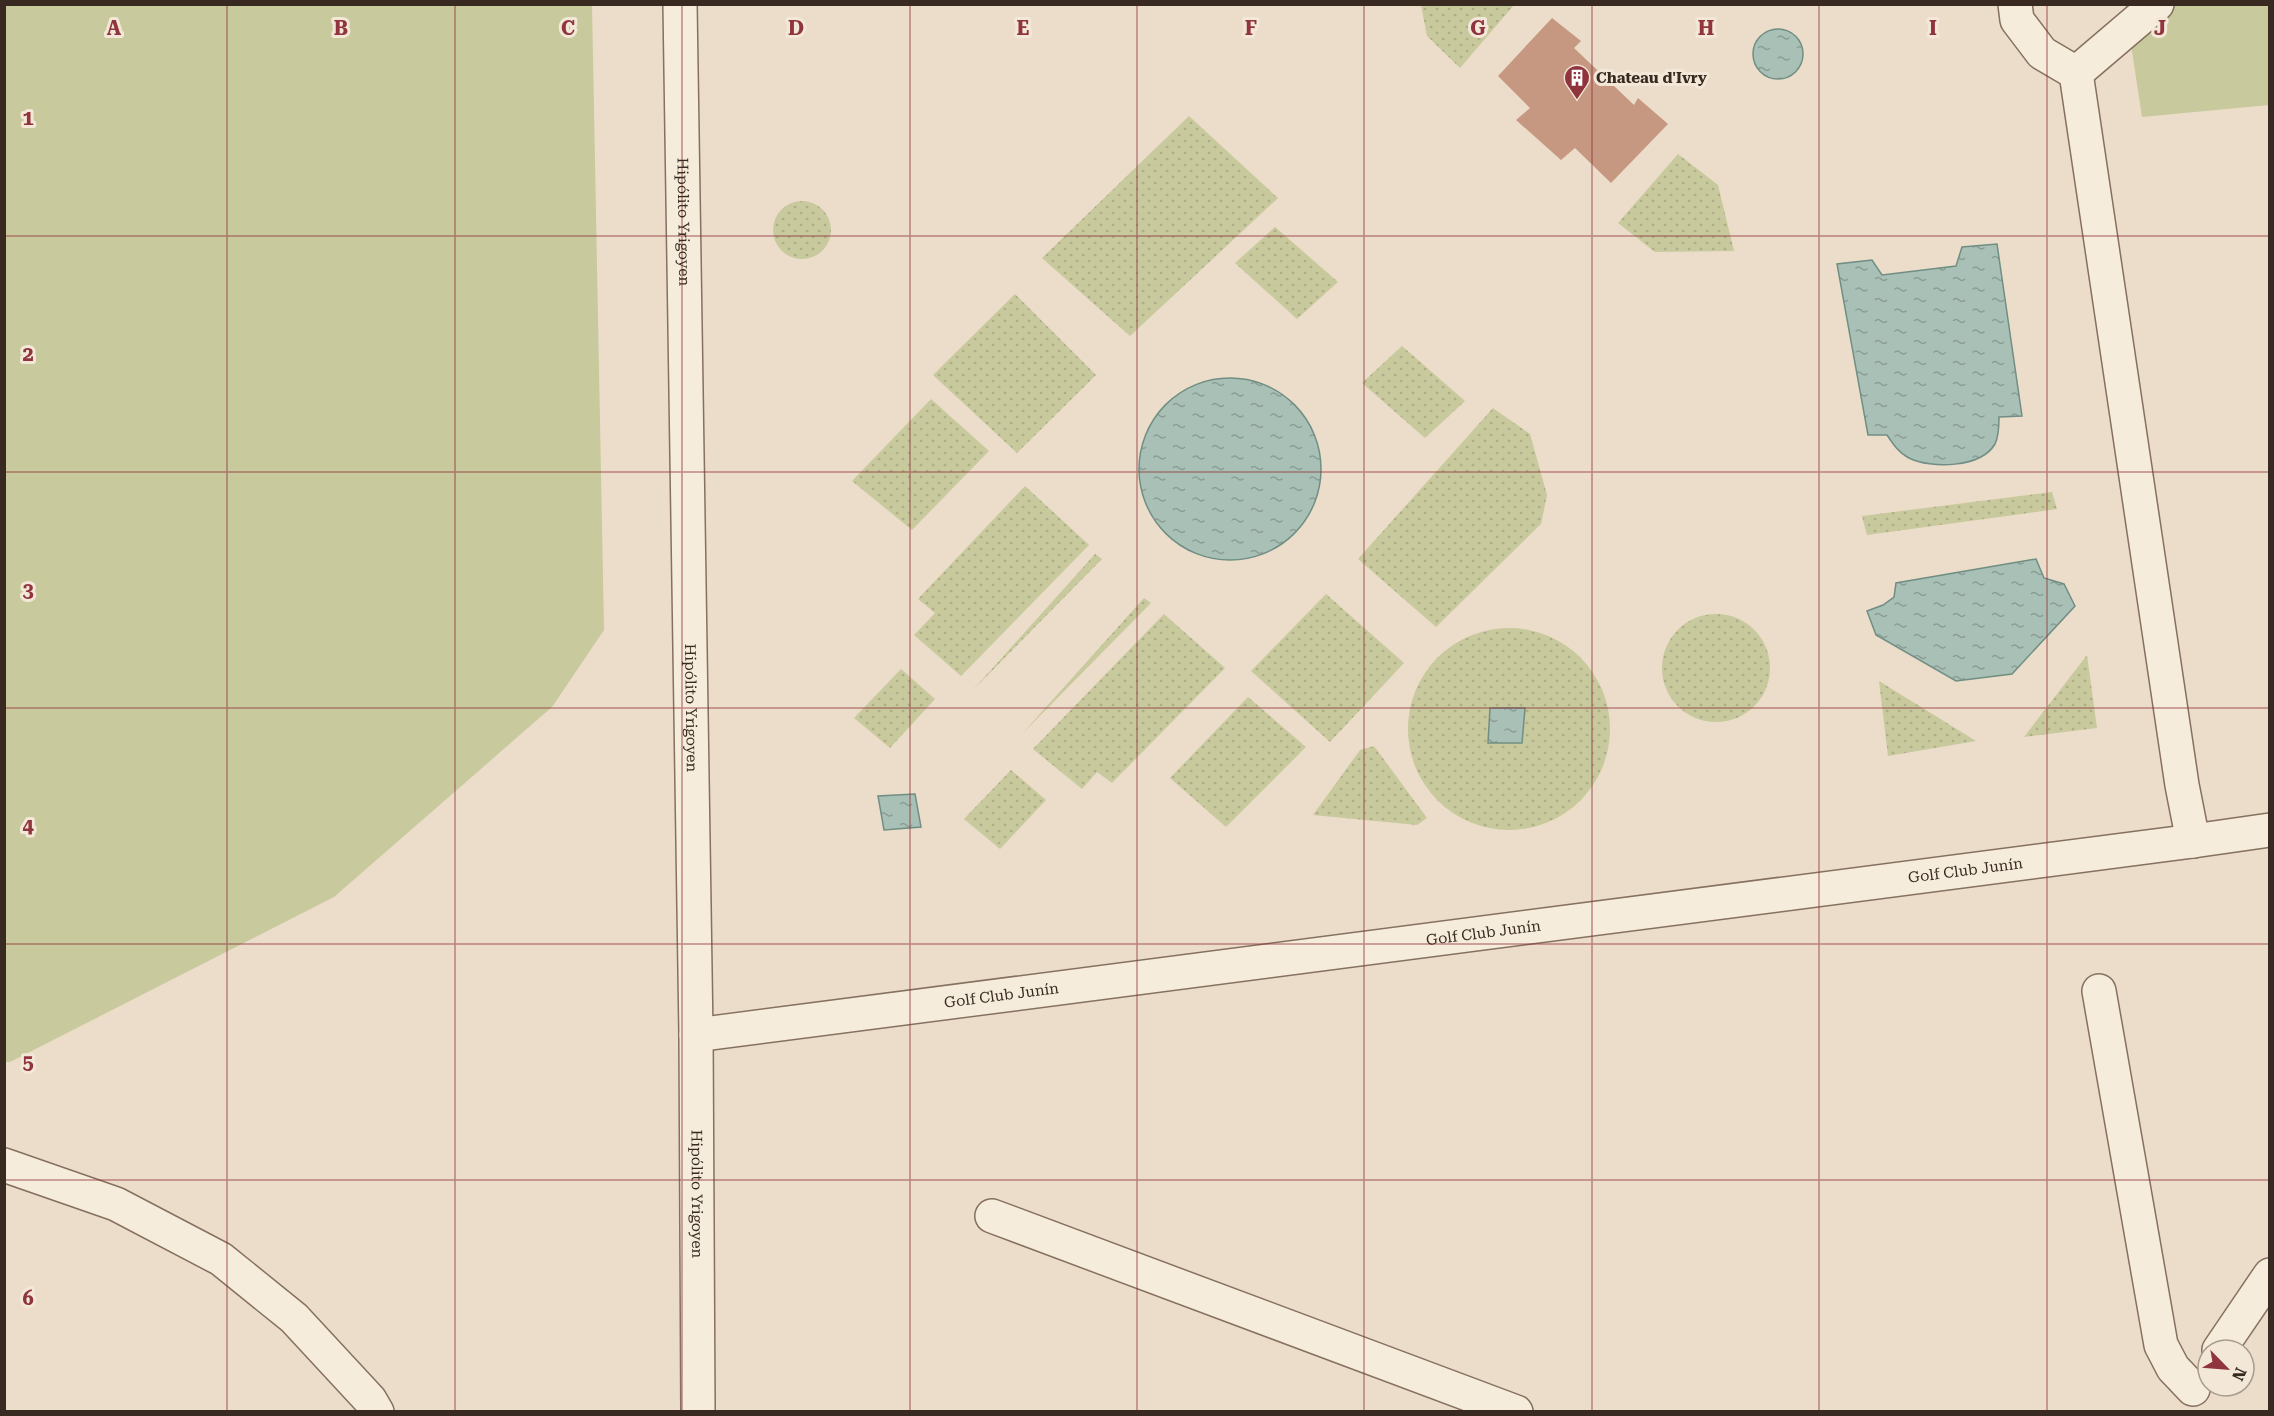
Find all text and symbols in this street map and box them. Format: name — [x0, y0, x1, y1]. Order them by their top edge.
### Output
text: A — [107, 16, 122, 40]
text: B — [334, 16, 348, 40]
text: C — [561, 16, 575, 40]
text: D — [788, 16, 804, 40]
text: E — [1017, 16, 1030, 40]
text: F — [1245, 16, 1257, 40]
text: G — [1470, 16, 1486, 40]
text: H — [1698, 16, 1714, 40]
text: I — [1929, 16, 1937, 40]
text: J — [2154, 16, 2166, 40]
building icon: Chateau d'Ivry — [1562, 63, 1592, 101]
place label: Chateau d'Ivry — [1596, 69, 1707, 87]
text: 1 — [22, 106, 34, 130]
street label: Hipólito Yrigoyen — [673, 158, 693, 287]
text: 2 — [22, 342, 34, 366]
text: 3 — [22, 578, 34, 602]
street label: Hipólito Yrigoyen — [681, 644, 701, 773]
text: 4 — [22, 814, 34, 838]
street label: Golf Club Junín — [1907, 854, 2024, 887]
street label: Golf Club Junín — [1425, 917, 1542, 949]
street label: Golf Club Junín — [943, 979, 1060, 1012]
text: 5 — [22, 1050, 34, 1074]
street label: Hipólito Yrigoyen — [688, 1130, 706, 1258]
text: 6 — [22, 1286, 34, 1310]
north arrow — [2196, 1338, 2256, 1398]
text: N — [2228, 1365, 2250, 1384]

